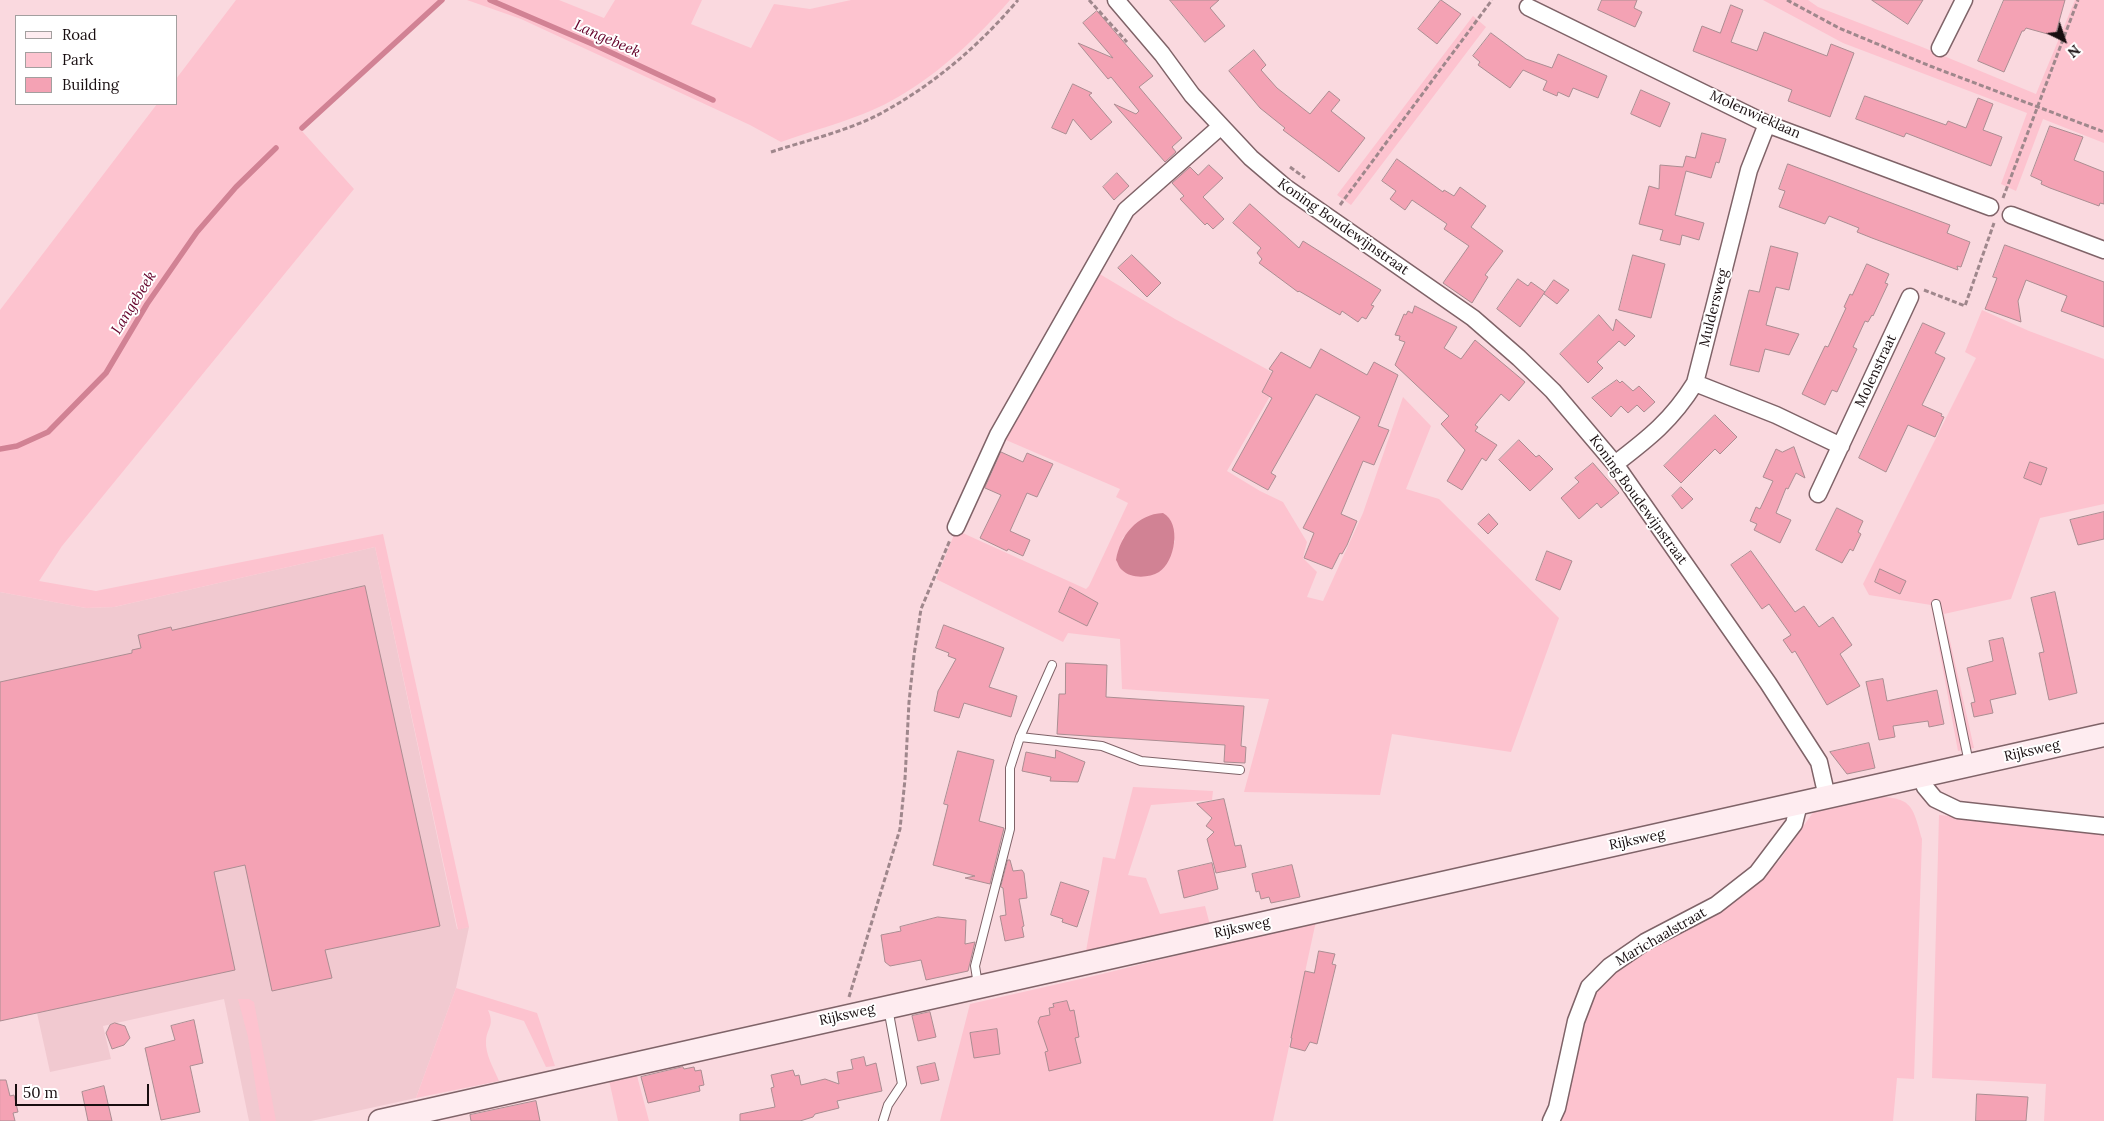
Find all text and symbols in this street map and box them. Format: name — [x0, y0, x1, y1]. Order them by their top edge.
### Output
legend — [15, 15, 178, 105]
north arrow — [2039, 15, 2089, 65]
water label: Langebeek — [571, 16, 643, 62]
text: Road — [62, 25, 97, 44]
text: N — [2064, 41, 2084, 62]
text: Park — [62, 50, 93, 69]
text: Building — [62, 75, 119, 94]
street label: Molenwieklaan — [1707, 87, 1803, 143]
street label: Koning Boudewijnstraat — [1274, 175, 1412, 279]
street label: Muldersweg — [1696, 267, 1732, 349]
water label: Langebeek — [108, 268, 160, 338]
street label: Molenstraat — [1852, 332, 1900, 410]
street label: Koning Boudewijnstraat — [1585, 432, 1691, 568]
street label: Rijksweg — [2002, 736, 2062, 766]
street label: Rijksweg — [1607, 826, 1667, 854]
street label: Marichaalstraat — [1613, 904, 1709, 970]
street label: Rijksweg — [1212, 914, 1272, 942]
street label: Rijksweg — [817, 1000, 877, 1030]
scale bar — [18, 1074, 151, 1106]
text: 50 m — [23, 1083, 58, 1102]

